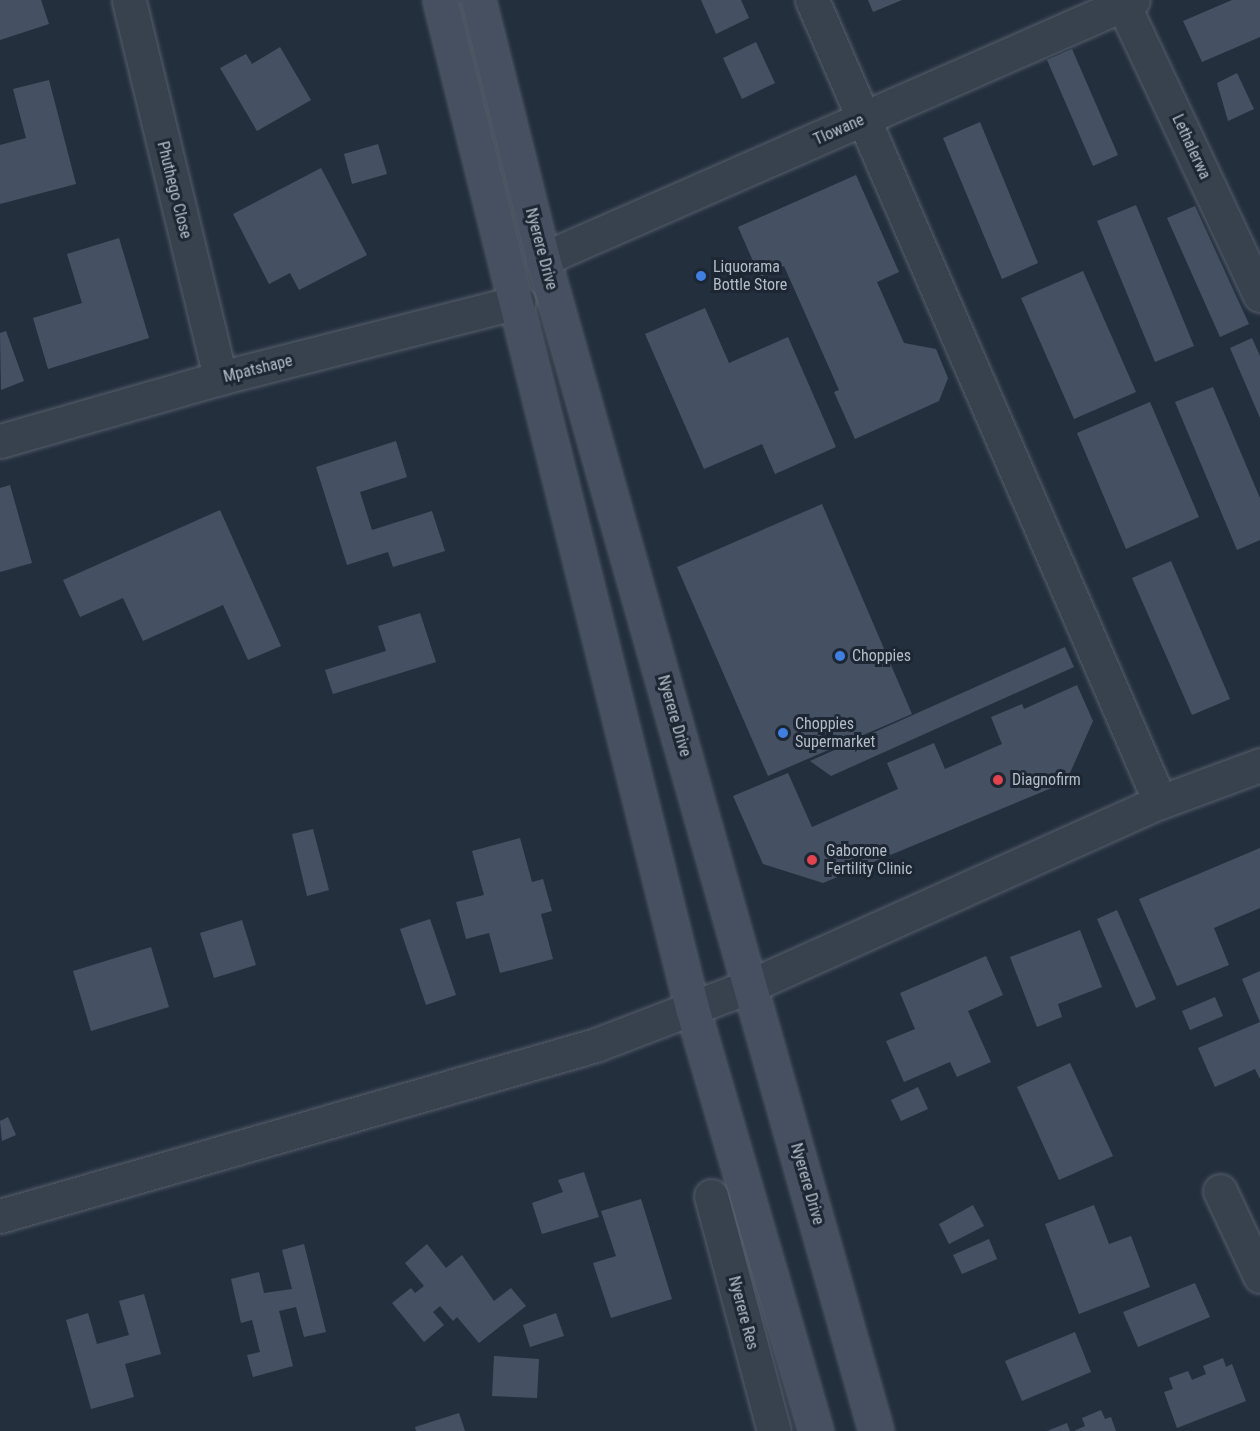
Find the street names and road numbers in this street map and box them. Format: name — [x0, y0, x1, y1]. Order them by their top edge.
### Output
street label: Tlowane — [811, 110, 867, 150]
street label: Lethalerwa — [1168, 111, 1214, 183]
street label: Phuthego Close — [153, 139, 195, 241]
street label: Nyerere Drive — [521, 206, 561, 292]
street label: Mpatshape — [221, 351, 295, 387]
street label: Nyerere Drive — [653, 673, 695, 759]
street label: Nyerere Drive — [786, 1141, 828, 1227]
street label: Nyerere Res — [724, 1274, 762, 1352]

